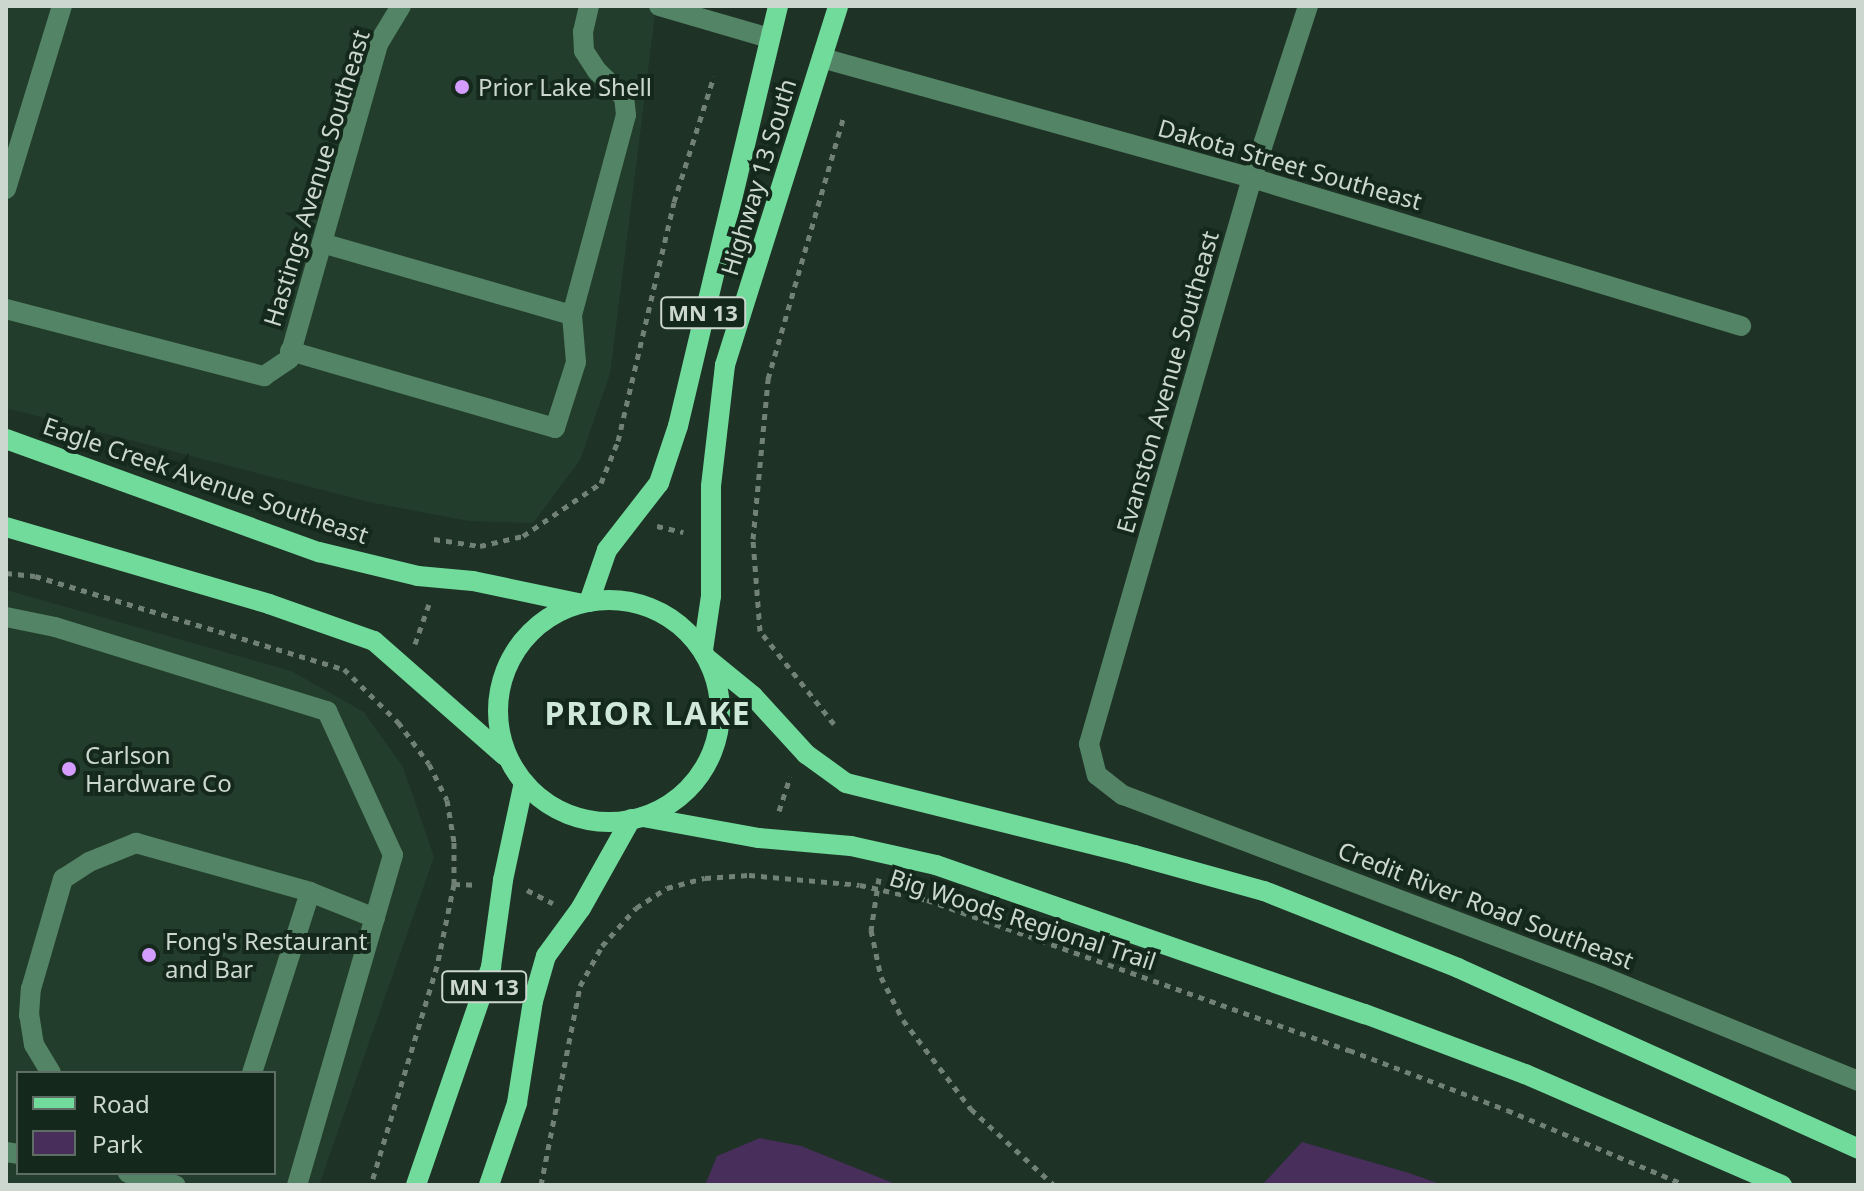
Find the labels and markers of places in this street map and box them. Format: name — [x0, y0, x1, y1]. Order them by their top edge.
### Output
place label: Prior Lake Shell — [478, 73, 652, 101]
marker: Prior Lake Shell — [453, 78, 471, 96]
place label: Carlson Hardware Co — [85, 741, 232, 797]
marker: Carlson Hardware Co — [60, 760, 78, 778]
place label: Fong's Restaurant and Bar — [165, 927, 367, 983]
marker: Fong's Restaurant and Bar — [140, 946, 158, 964]

